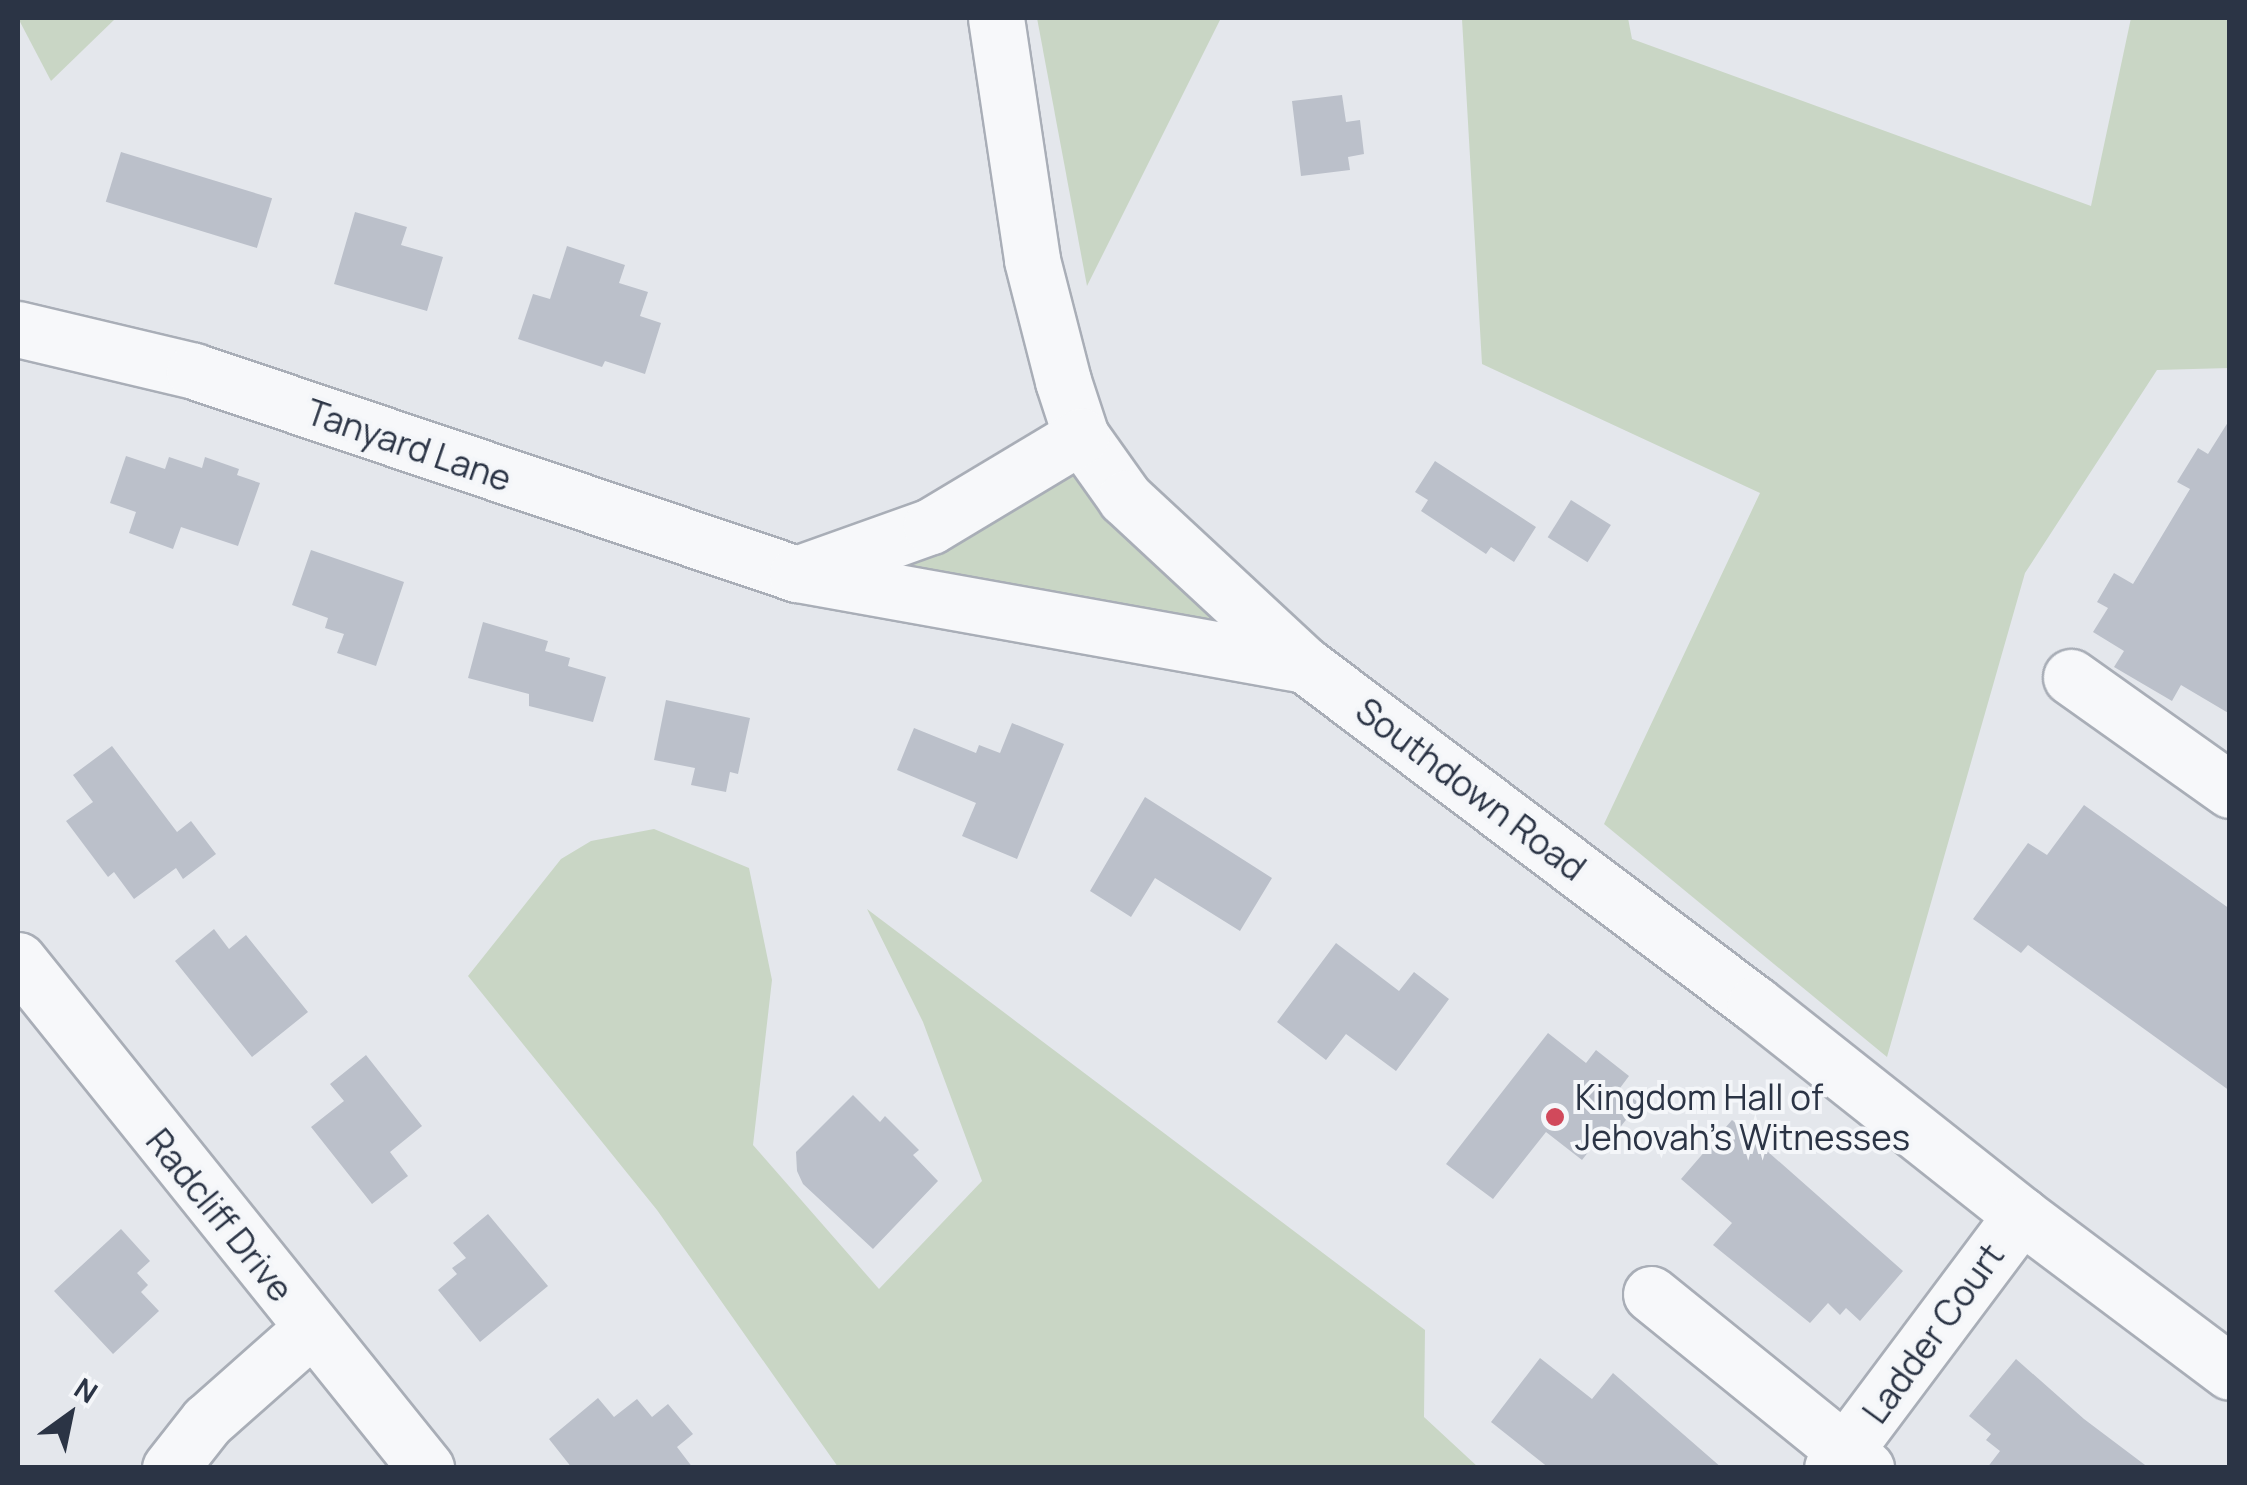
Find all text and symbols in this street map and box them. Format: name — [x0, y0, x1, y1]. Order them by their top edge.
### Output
street label: Tanyard Lane — [301, 390, 517, 500]
street label: Southdown Road — [1348, 689, 1594, 889]
place label: Kingdom Hall of Jehovah’s Witnesses — [1575, 1076, 1910, 1158]
marker: Kingdom Hall of Jehovah’s Witnesses — [1544, 1106, 1566, 1128]
street label: Radcliff Drive — [138, 1120, 302, 1310]
street label: Ladder Court — [1854, 1235, 2012, 1431]
north arrow — [20, 1365, 120, 1465]
text: N — [68, 1368, 105, 1411]

